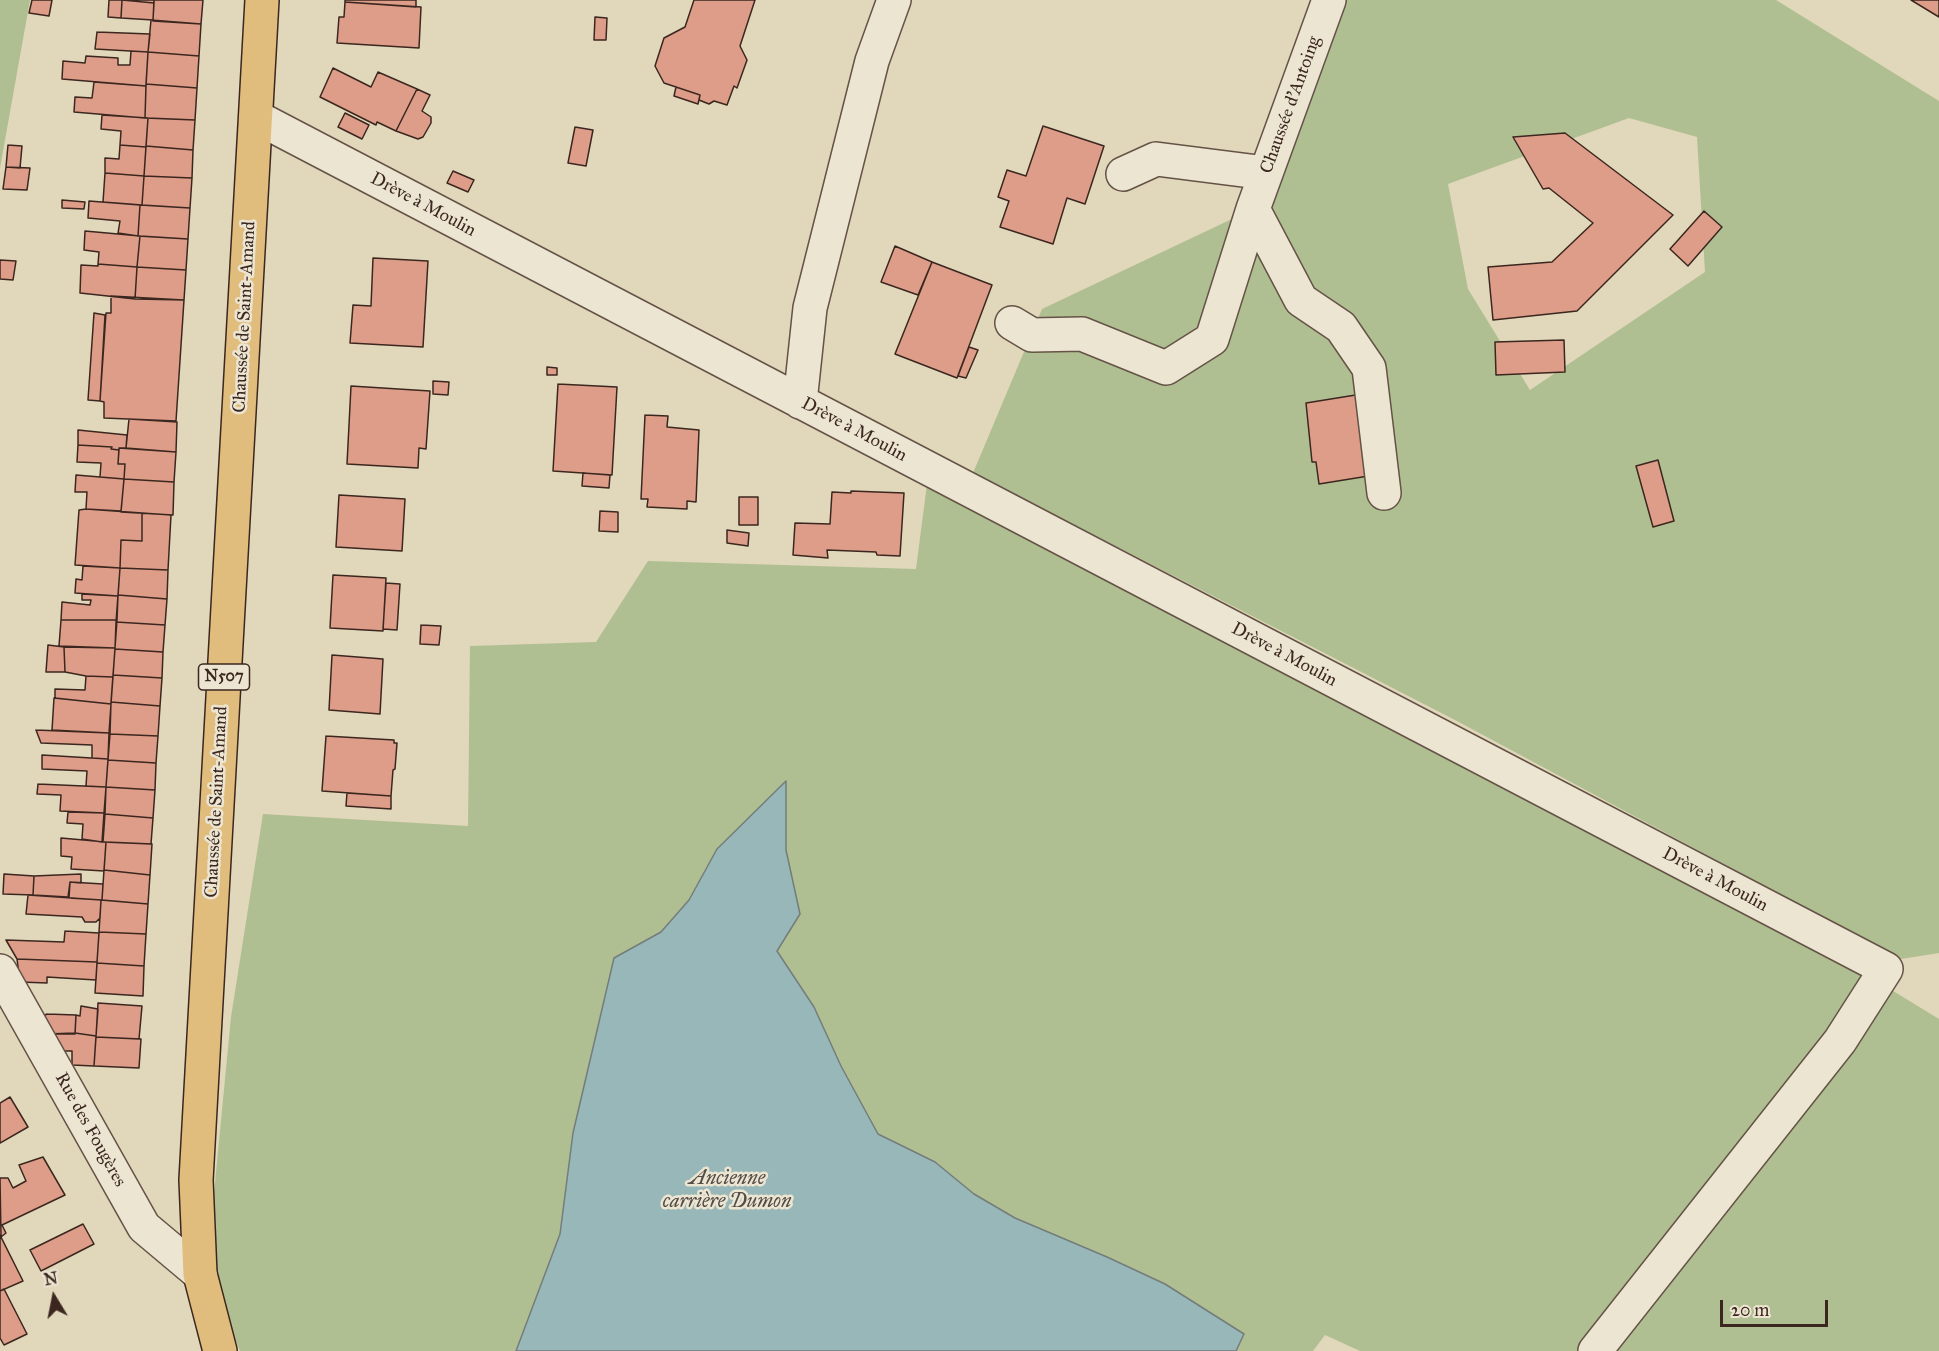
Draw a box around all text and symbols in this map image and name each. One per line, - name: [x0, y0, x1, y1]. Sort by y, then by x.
- street label: Chaussée d'Antoing: [1256, 33, 1326, 177]
- street label: Drève à Moulin: [367, 168, 479, 242]
- street label: Chaussée de Saint-Amand: [229, 221, 261, 413]
- street label: Drève à Moulin: [798, 393, 910, 467]
- street label: Drève à Moulin: [1228, 618, 1340, 692]
- road number: N507: [198, 664, 250, 690]
- street label: Chaussée de Saint-Amand: [201, 706, 233, 898]
- street label: Drève à Moulin: [1659, 843, 1771, 917]
- street label: Rue des Fougères: [50, 1069, 130, 1191]
- water label: Ancienne carrière Dumon: [663, 1167, 791, 1214]
- north arrow: [24, 1267, 84, 1327]
- text: N: [42, 1268, 59, 1289]
- scale bar: [1723, 1288, 1831, 1326]
- text: 20 m: [1731, 1299, 1769, 1321]

